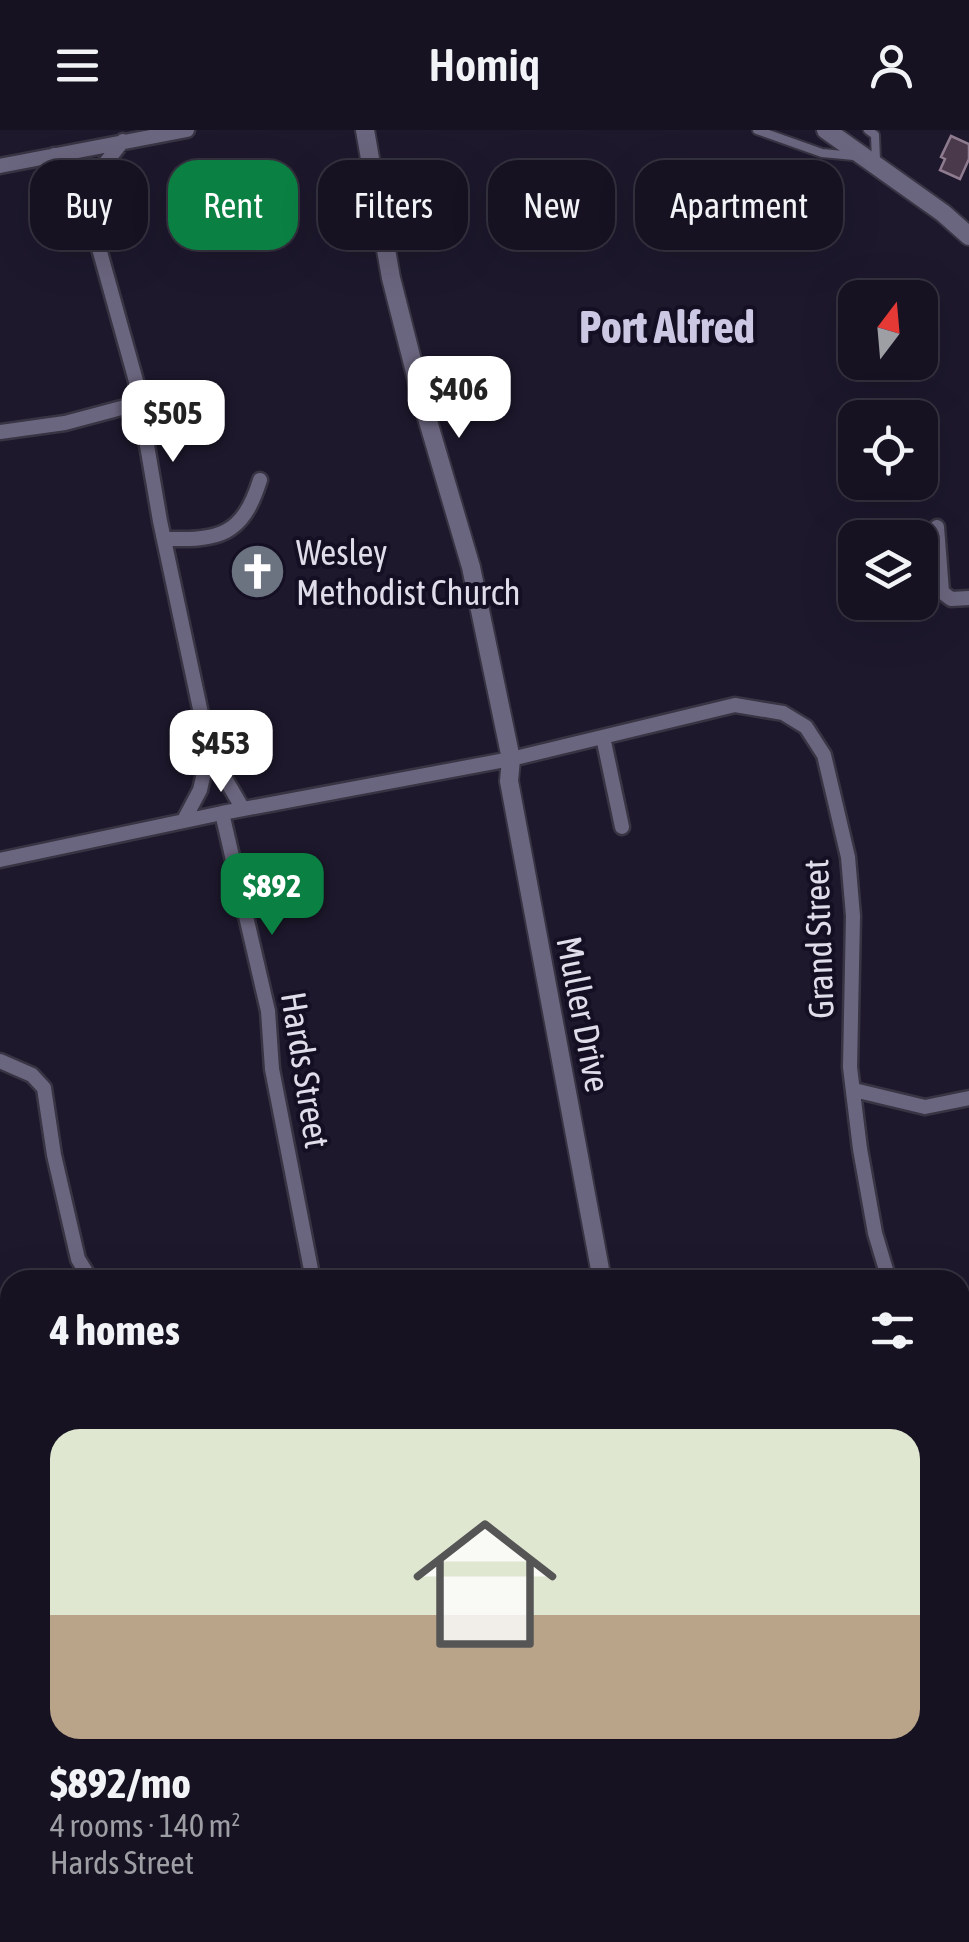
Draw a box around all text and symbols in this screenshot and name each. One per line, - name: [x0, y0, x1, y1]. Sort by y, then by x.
- icon: menu: [50, 38, 105, 93]
- icon: person: [864, 38, 919, 93]
- text: Homiq: [429, 39, 540, 91]
- chip: Buy: [30, 160, 148, 250]
- chip: Rent: [168, 160, 298, 250]
- chip: Filters: [318, 160, 468, 250]
- chip: New: [488, 160, 615, 250]
- chip: Apartment: [635, 160, 843, 250]
- north arrow: [838, 280, 938, 380]
- map controls: [838, 280, 938, 620]
- district label: Port Alfred: [579, 301, 755, 353]
- pin: $406: [400, 356, 518, 441]
- text: $406: [430, 370, 488, 407]
- pin: $505: [114, 380, 232, 465]
- text: $505: [144, 394, 202, 431]
- button: locate: [838, 400, 938, 500]
- button: layers: [838, 520, 938, 620]
- place label: Wesley Methodist Church: [296, 532, 521, 612]
- church icon: Wesley Methodist Church: [227, 542, 287, 602]
- pin: $453: [162, 710, 280, 795]
- text: $453: [192, 724, 250, 761]
- pin: $892: [213, 853, 331, 938]
- street label: Grand Street: [795, 859, 841, 1019]
- text: $892: [243, 867, 301, 904]
- street label: Muller Drive: [549, 933, 619, 1095]
- street label: Hards Street: [274, 989, 338, 1151]
- icon: filters: [865, 1303, 920, 1358]
- text: 4 homes: [50, 1306, 180, 1354]
- icon: home: [395, 1494, 575, 1674]
- text: $892/mo: [50, 1759, 191, 1807]
- text: 4 rooms · 140 m²: [50, 1807, 240, 1844]
- text: Hards Street: [50, 1844, 194, 1881]

